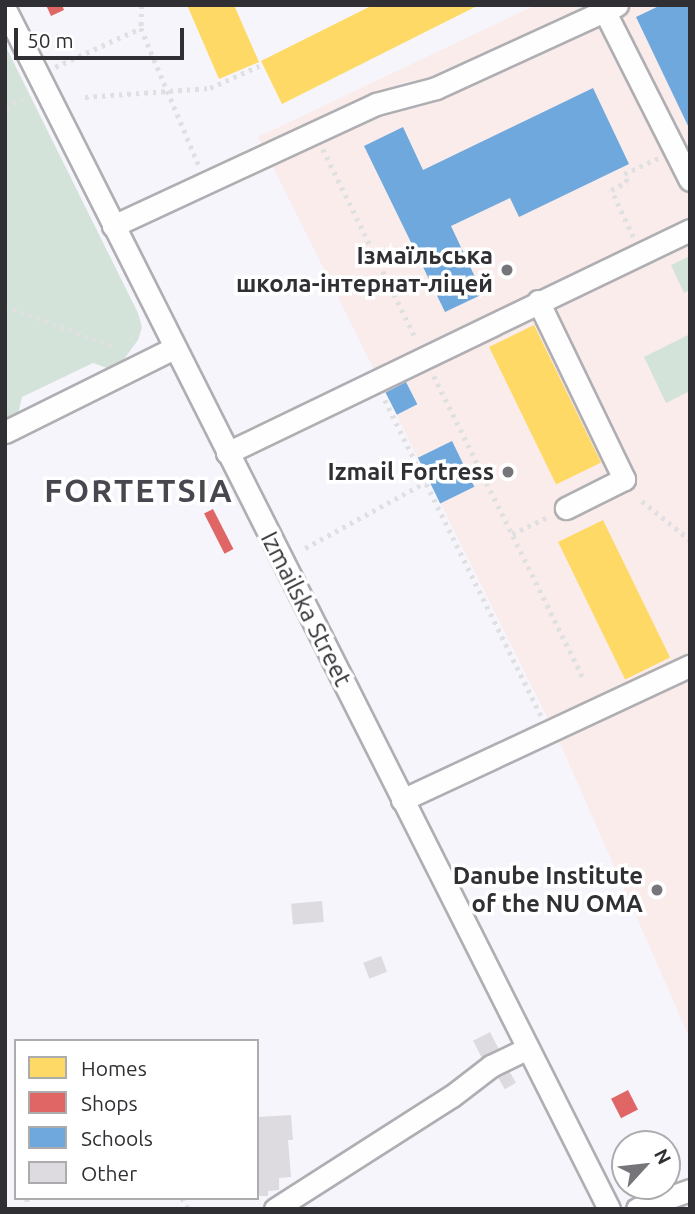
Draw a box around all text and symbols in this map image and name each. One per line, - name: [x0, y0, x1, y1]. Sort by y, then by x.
- scale bar: [18, 14, 187, 58]
- text: 50 m: [27, 28, 74, 52]
- place label: Ізмаїльська школа-інтернат-ліцей: [236, 242, 493, 298]
- marker: Ізмаїльська школа-інтернат-ліцей: [499, 262, 515, 278]
- place label: Izmail Fortress: [328, 458, 494, 486]
- marker: Izmail Fortress: [500, 464, 516, 480]
- district label: FORTETSIA: [45, 471, 233, 509]
- street label: Izmailska Street: [255, 527, 357, 691]
- place label: Danube Institute of the NU OMA: [453, 862, 643, 918]
- marker: Danube Institute of the NU OMA: [649, 882, 665, 898]
- legend: [14, 1039, 259, 1200]
- text: Homes: [81, 1056, 147, 1080]
- text: Shops: [81, 1091, 138, 1115]
- text: Schools: [81, 1126, 153, 1150]
- north arrow: [611, 1130, 681, 1200]
- text: N: [650, 1145, 676, 1168]
- text: Other: [81, 1161, 137, 1185]

